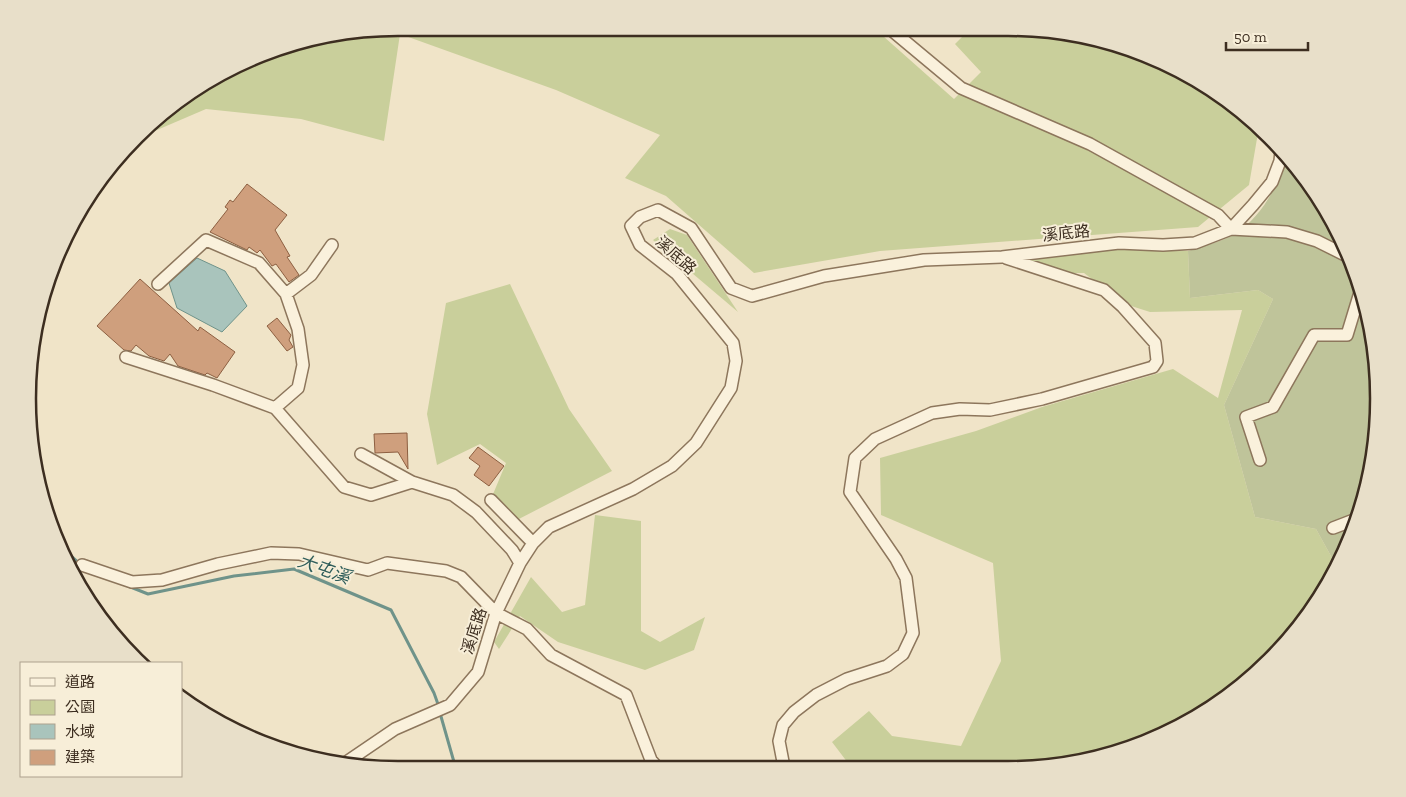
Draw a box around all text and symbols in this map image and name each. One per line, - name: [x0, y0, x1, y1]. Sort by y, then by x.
- scale bar: [1226, 20, 1308, 52]
- text: 50 m: [1234, 28, 1267, 46]
- street label: 溪底路: [1041, 221, 1091, 245]
- street label: 溪底路: [652, 232, 700, 278]
- water label: 大屯溪: [295, 549, 356, 590]
- street label: 溪底路: [458, 605, 490, 657]
- legend: [20, 662, 182, 777]
- text: 道路: [65, 673, 95, 691]
- text: 公園: [65, 698, 95, 716]
- text: 水域: [65, 723, 95, 741]
- text: 建築: [65, 748, 95, 766]

